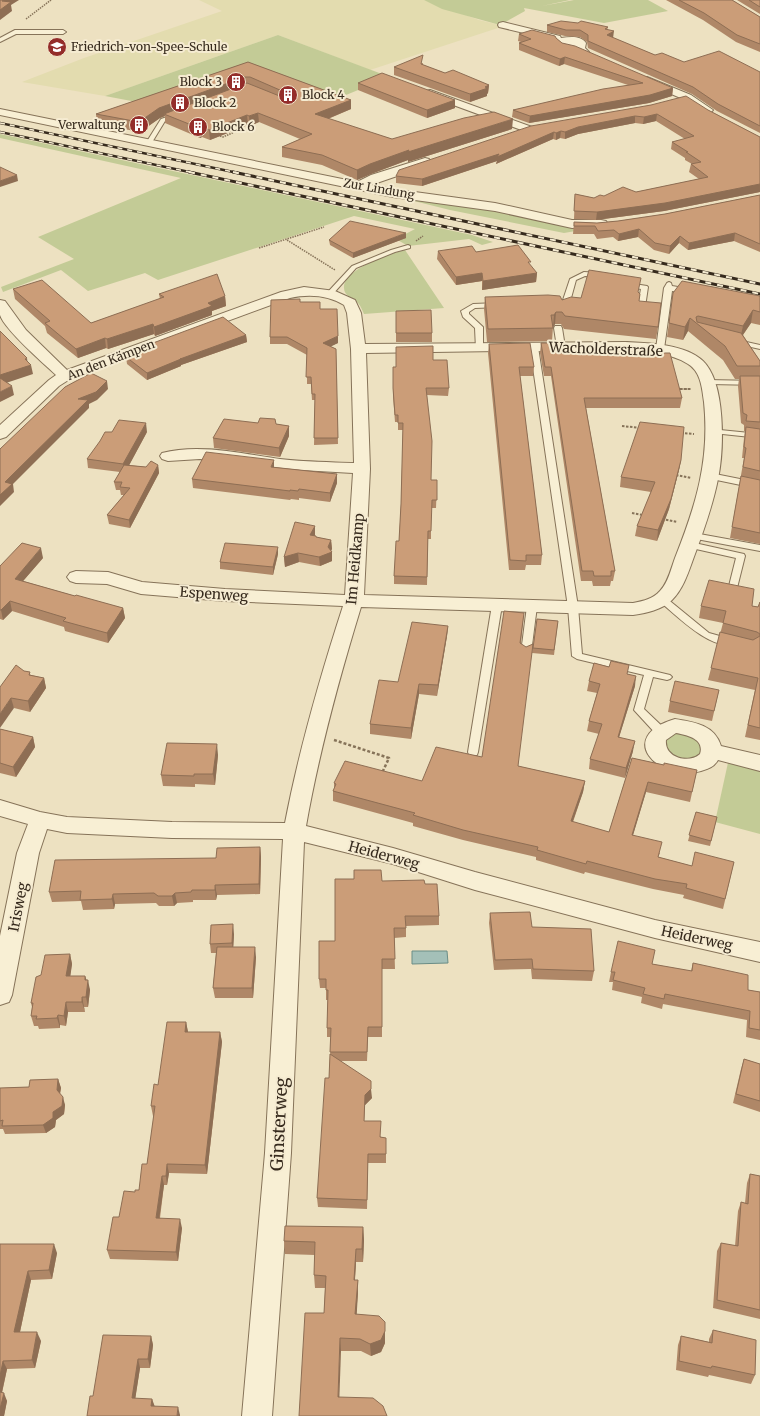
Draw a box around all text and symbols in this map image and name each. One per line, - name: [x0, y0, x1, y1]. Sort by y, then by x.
- school or university icon: Friedrich-von-Spee-Schule: [46, 36, 68, 58]
- place label: Friedrich-von-Spee-Schule: [71, 39, 227, 54]
- building icon: Block 3: [225, 71, 247, 93]
- place label: Block 3: [180, 74, 222, 89]
- building icon: Block 4: [277, 84, 299, 106]
- place label: Block 4: [302, 87, 345, 102]
- building icon: Block 2: [169, 92, 191, 114]
- place label: Block 2: [194, 95, 236, 110]
- building icon: Verwaltung: [128, 114, 150, 136]
- building icon: Block 6: [187, 116, 209, 138]
- place label: Verwaltung: [57, 117, 126, 132]
- place label: Block 6: [212, 119, 255, 134]
- street label: Zur Lindung: [342, 175, 417, 202]
- street label: An den Kämpen: [64, 336, 157, 383]
- street label: Wacholderstraße: [548, 338, 663, 360]
- street label: Im Heidkamp: [342, 512, 368, 606]
- street label: Espenweg: [179, 583, 249, 605]
- street label: Heiderweg: [346, 837, 422, 873]
- street label: Irisweg: [4, 880, 32, 933]
- street label: Heiderweg: [659, 922, 735, 954]
- street label: Ginsterweg: [266, 1076, 292, 1172]

